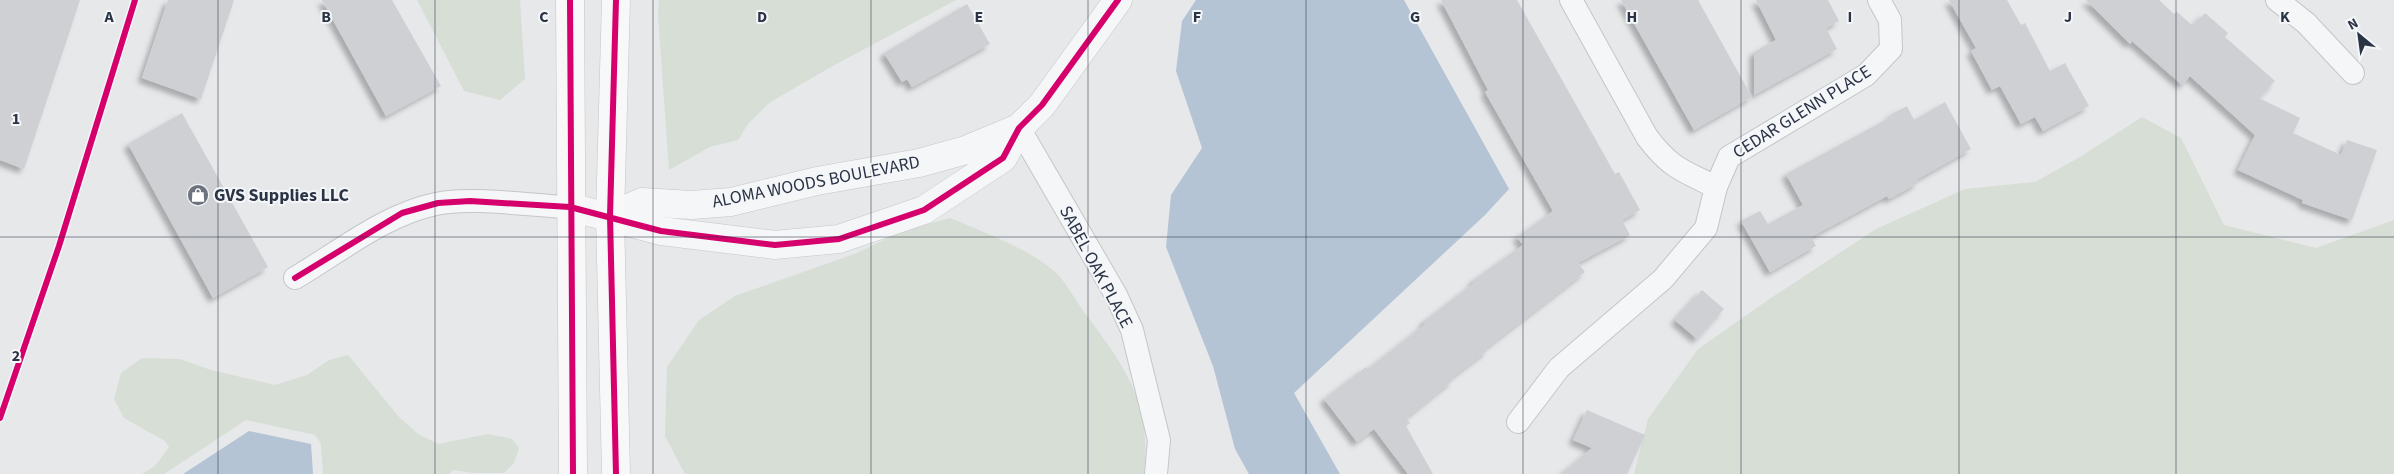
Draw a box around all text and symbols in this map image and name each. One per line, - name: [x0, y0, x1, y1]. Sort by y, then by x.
- text: A: [103, 6, 114, 28]
- text: B: [321, 6, 331, 28]
- text: C: [539, 6, 549, 28]
- text: D: [757, 6, 767, 28]
- text: E: [975, 6, 983, 28]
- text: F: [1193, 6, 1201, 28]
- text: G: [1410, 6, 1420, 28]
- text: H: [1627, 6, 1637, 28]
- text: I: [1848, 6, 1852, 28]
- text: J: [2064, 6, 2072, 28]
- text: K: [2280, 6, 2290, 28]
- north arrow: [2334, 10, 2384, 60]
- text: N: [2344, 14, 2362, 36]
- street label: CEDAR GLENN PLACE: [1728, 59, 1876, 165]
- text: 1: [12, 108, 20, 130]
- street label: ALOMA WOODS BOULEVARD: [710, 150, 922, 214]
- shop icon: GVS Supplies LLC: [186, 183, 210, 207]
- place label: GVS Supplies LLC: [214, 183, 349, 208]
- street label: SABEL OAK PLACE: [1053, 201, 1139, 333]
- text: 2: [12, 345, 20, 367]

